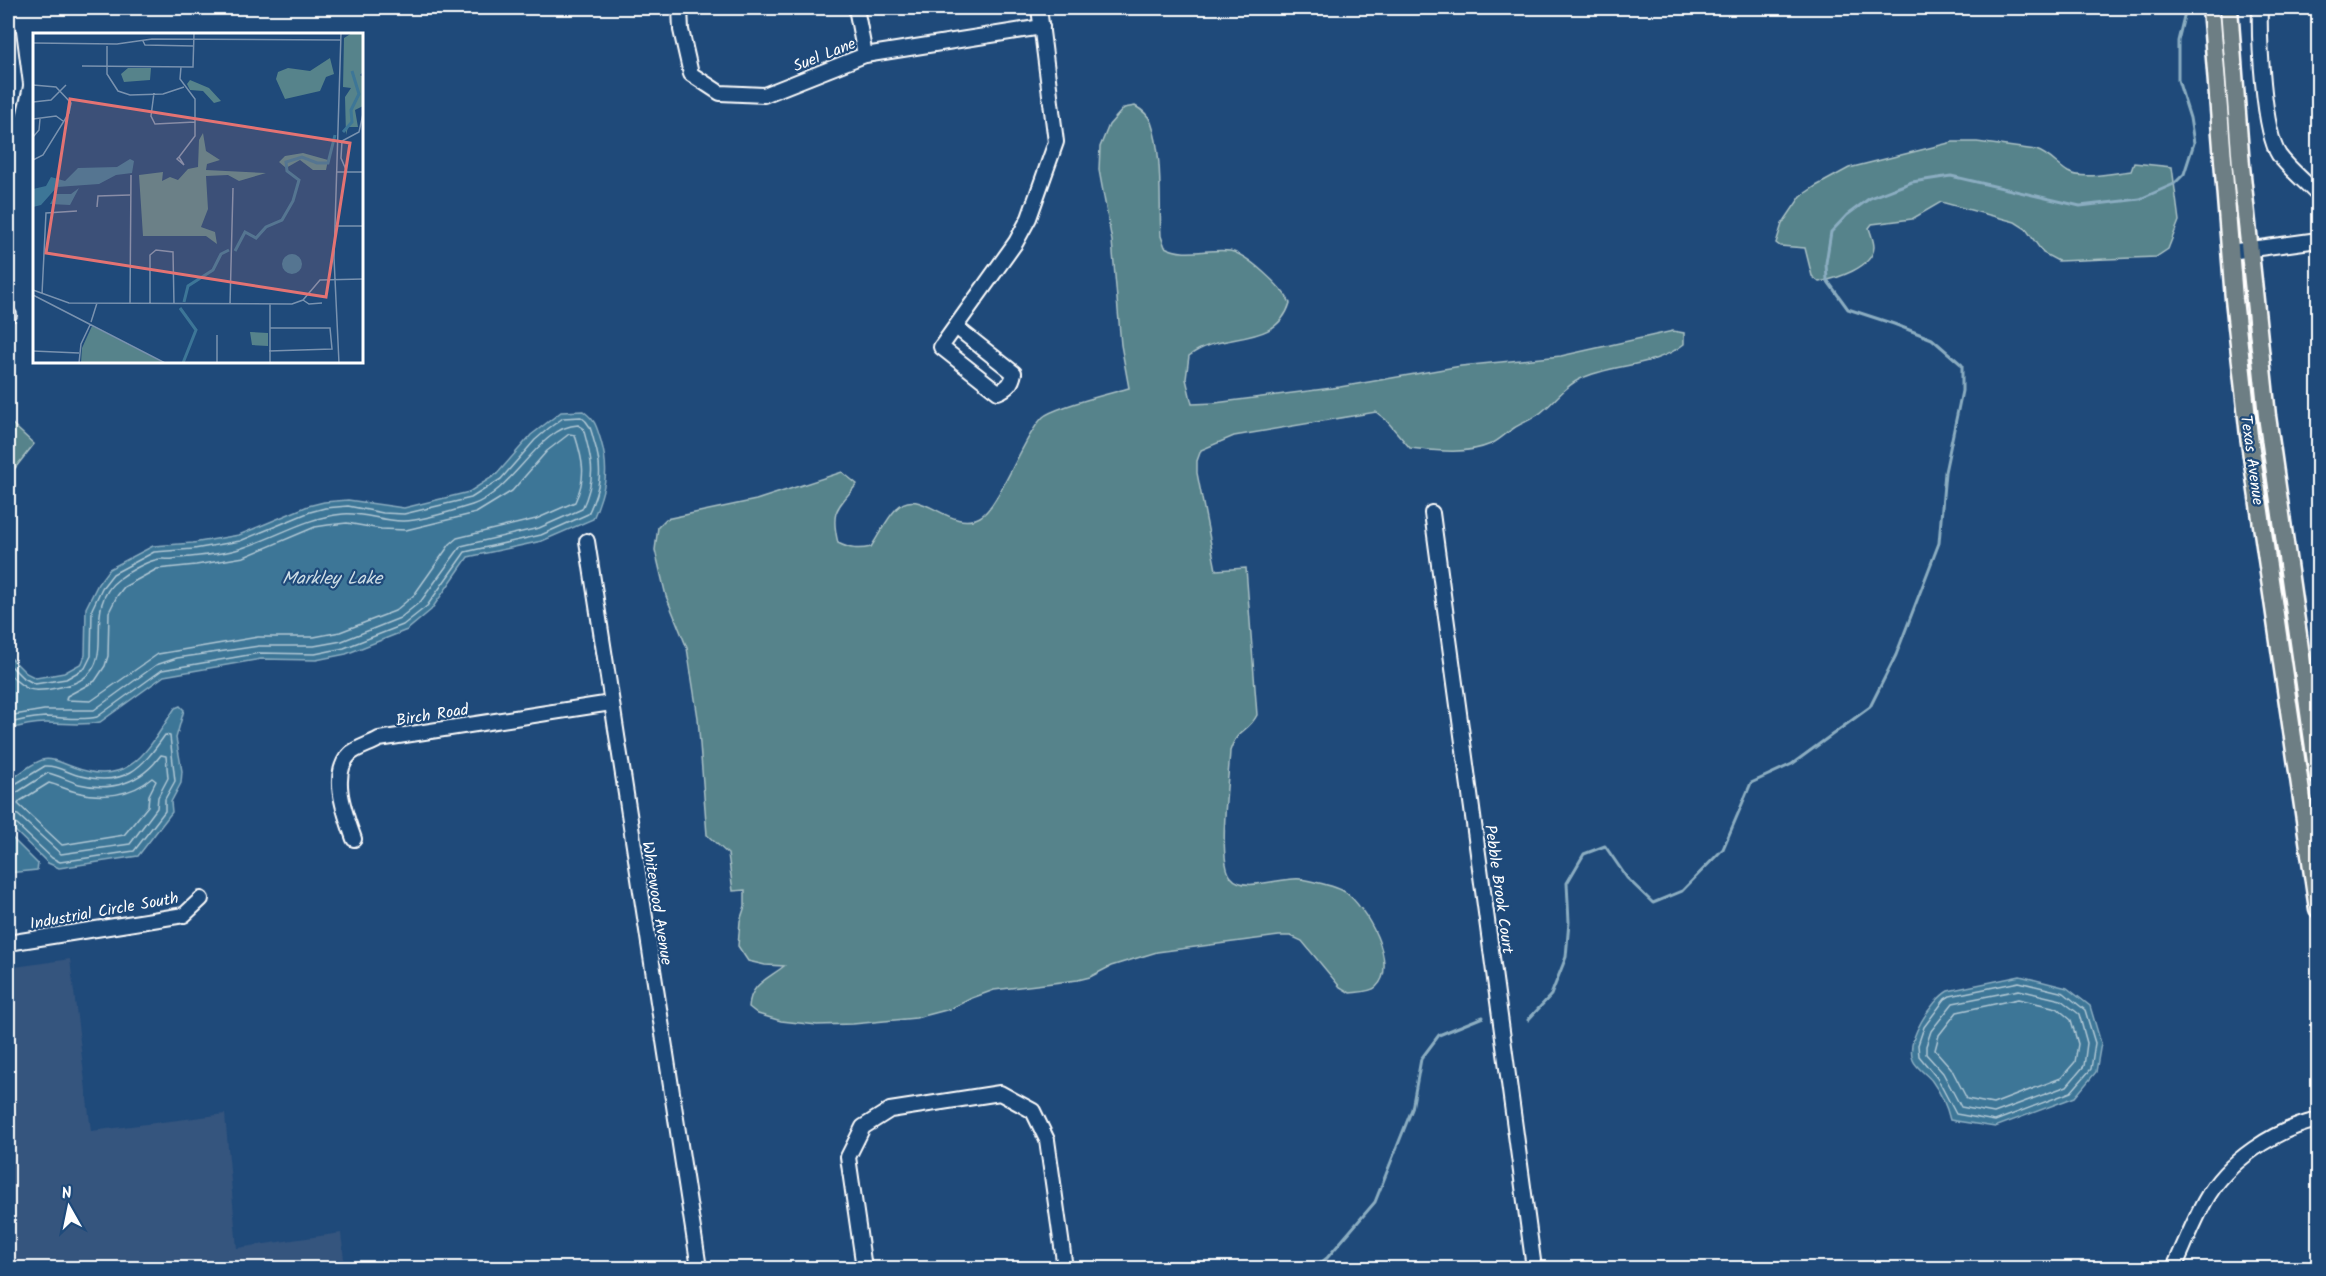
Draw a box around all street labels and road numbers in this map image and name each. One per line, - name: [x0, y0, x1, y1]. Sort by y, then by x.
- street label: Suel Lane: [789, 31, 860, 79]
- street label: Texas Avenue: [2233, 414, 2270, 507]
- street label: Birch Road: [394, 697, 471, 734]
- street label: Pebble Brook Court: [1477, 823, 1520, 956]
- street label: Whitewood Avenue: [634, 840, 679, 967]
- street label: Industrial Circle South: [28, 886, 181, 937]

